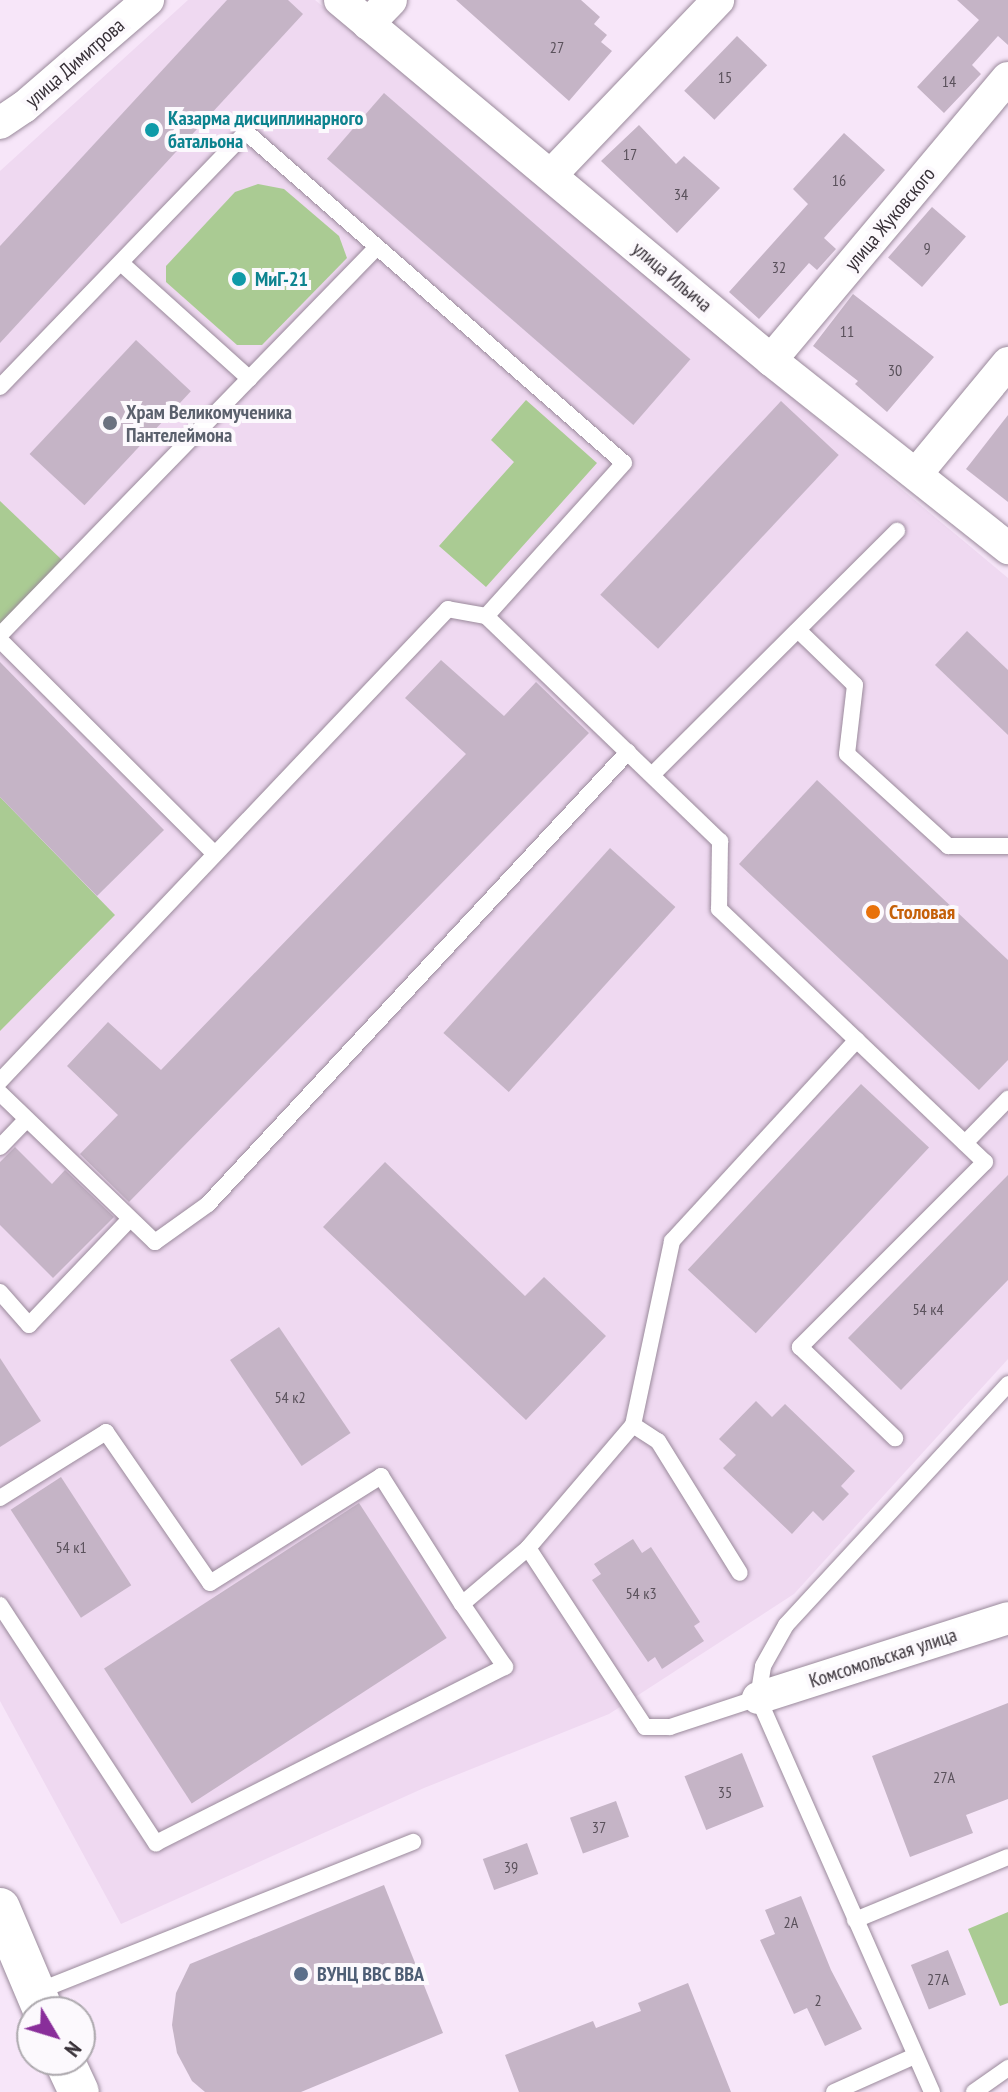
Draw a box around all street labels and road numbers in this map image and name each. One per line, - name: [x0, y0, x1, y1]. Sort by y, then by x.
- street label: улица Димитрова: [20, 13, 130, 113]
- street label: улица Жуковского: [840, 162, 940, 276]
- street label: улица Ильича: [627, 237, 717, 317]
- street label: Комсомольская улица: [806, 1623, 960, 1693]

